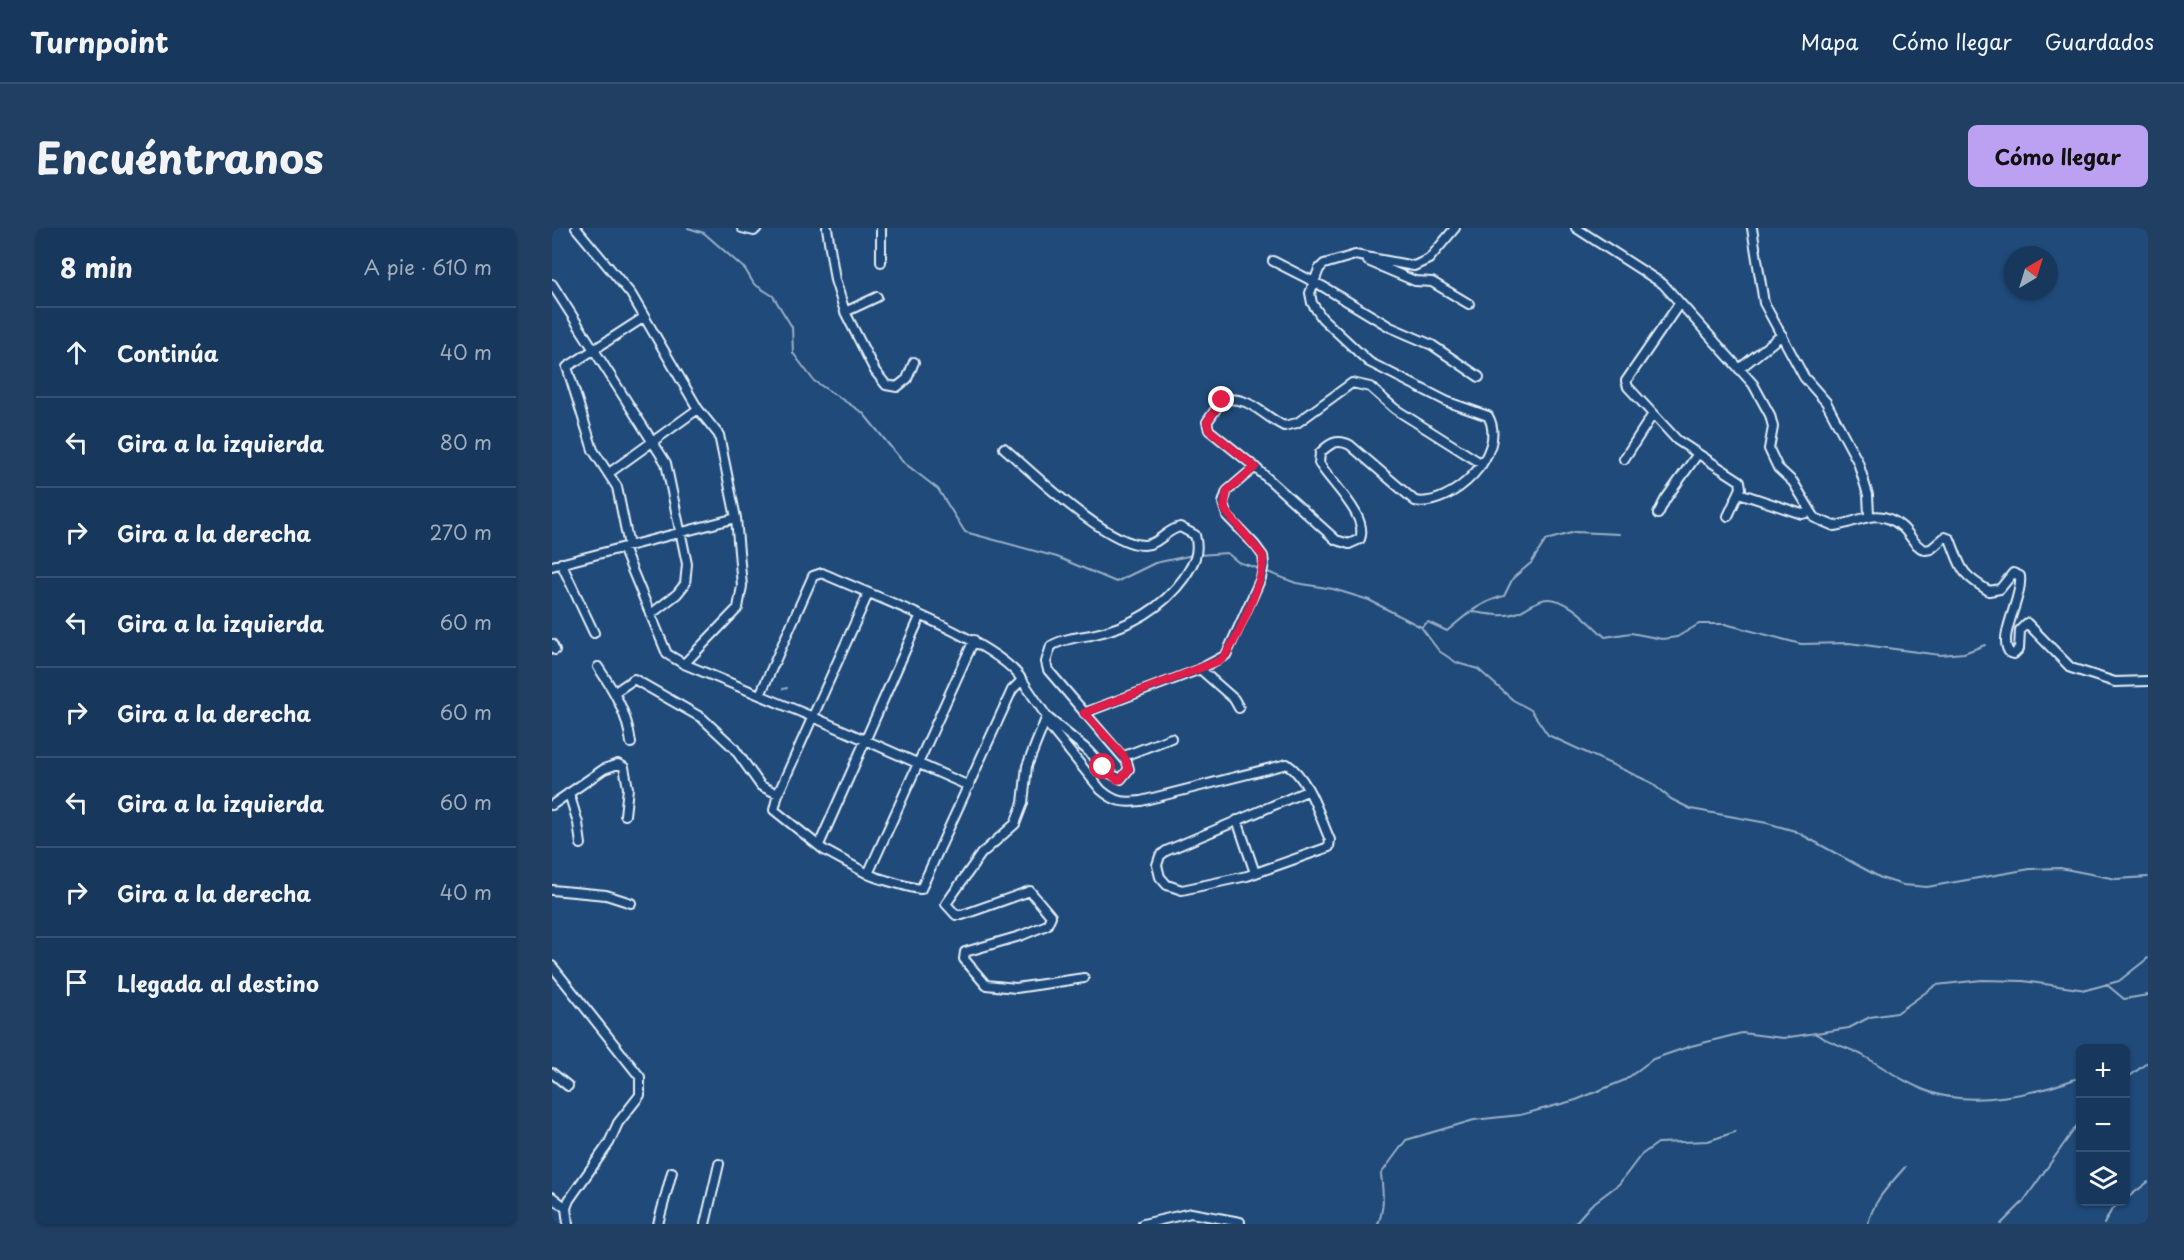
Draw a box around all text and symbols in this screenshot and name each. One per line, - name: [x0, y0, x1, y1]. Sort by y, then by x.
- text: Turnpoint: [30, 20, 169, 63]
- text: Mapa: [1801, 25, 1859, 57]
- text: Cómo llegar: [1892, 25, 2012, 57]
- text: Guardados: [2045, 25, 2154, 57]
- text: Encuéntranos: [36, 125, 324, 188]
- button: Cómo llegar: [1968, 125, 2148, 187]
- north arrow: [2004, 246, 2058, 300]
- text: 8 min: [60, 248, 133, 287]
- text: A pie · 610 m: [364, 252, 492, 282]
- icon: ahead: [60, 336, 93, 369]
- text: Continúa: [117, 336, 219, 369]
- text: 40 m: [440, 337, 492, 367]
- route end: [1208, 386, 1234, 412]
- icon: left: [60, 426, 93, 459]
- text: Gira a la izquierda: [117, 426, 324, 459]
- text: 80 m: [440, 427, 492, 457]
- icon: right: [60, 516, 93, 549]
- text: Gira a la derecha: [117, 516, 311, 549]
- text: 270 m: [429, 517, 492, 547]
- icon: left: [60, 606, 93, 639]
- text: Gira a la izquierda: [117, 606, 324, 639]
- text: 60 m: [440, 607, 492, 637]
- icon: right: [60, 696, 93, 729]
- text: Gira a la derecha: [117, 696, 311, 729]
- text: 60 m: [440, 697, 492, 727]
- route start: [1089, 753, 1115, 779]
- icon: left: [60, 786, 93, 819]
- text: Gira a la izquierda: [117, 786, 324, 819]
- text: 60 m: [440, 787, 492, 817]
- icon: right: [60, 876, 93, 909]
- text: Gira a la derecha: [117, 876, 311, 909]
- text: 40 m: [440, 877, 492, 907]
- icon: arrive: [60, 966, 93, 999]
- text: Llegada al destino: [117, 966, 319, 999]
- map controls: [2076, 1044, 2130, 1206]
- button: +: [2076, 1044, 2130, 1098]
- button: −: [2076, 1098, 2130, 1152]
- button: layers: [2076, 1152, 2130, 1206]

